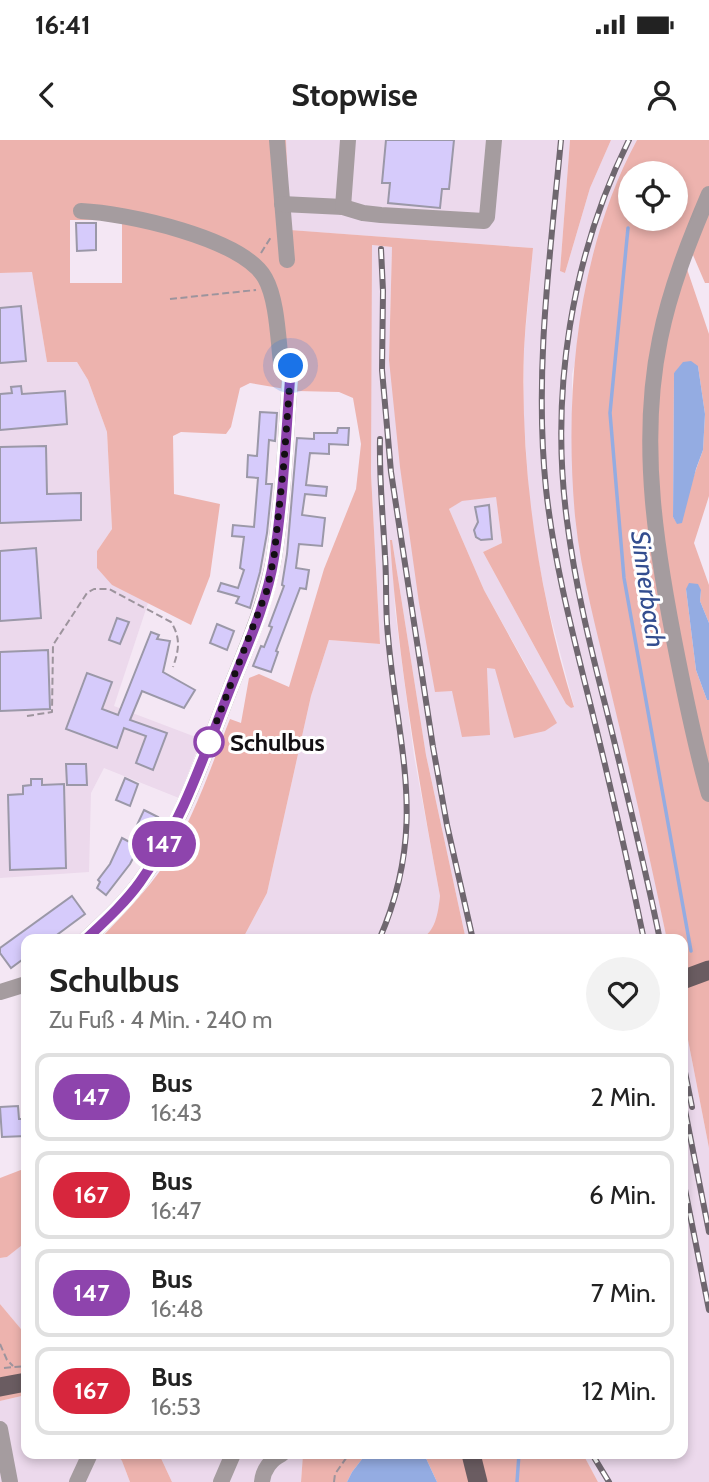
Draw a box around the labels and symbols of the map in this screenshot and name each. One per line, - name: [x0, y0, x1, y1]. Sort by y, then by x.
- your location: [273, 348, 308, 383]
- water label: Sinnerbach: [624, 529, 672, 649]
- marker: Schulbus: [194, 727, 224, 757]
- place label: Schulbus: [230, 728, 325, 757]
- line badge: 147: [124, 821, 204, 867]

